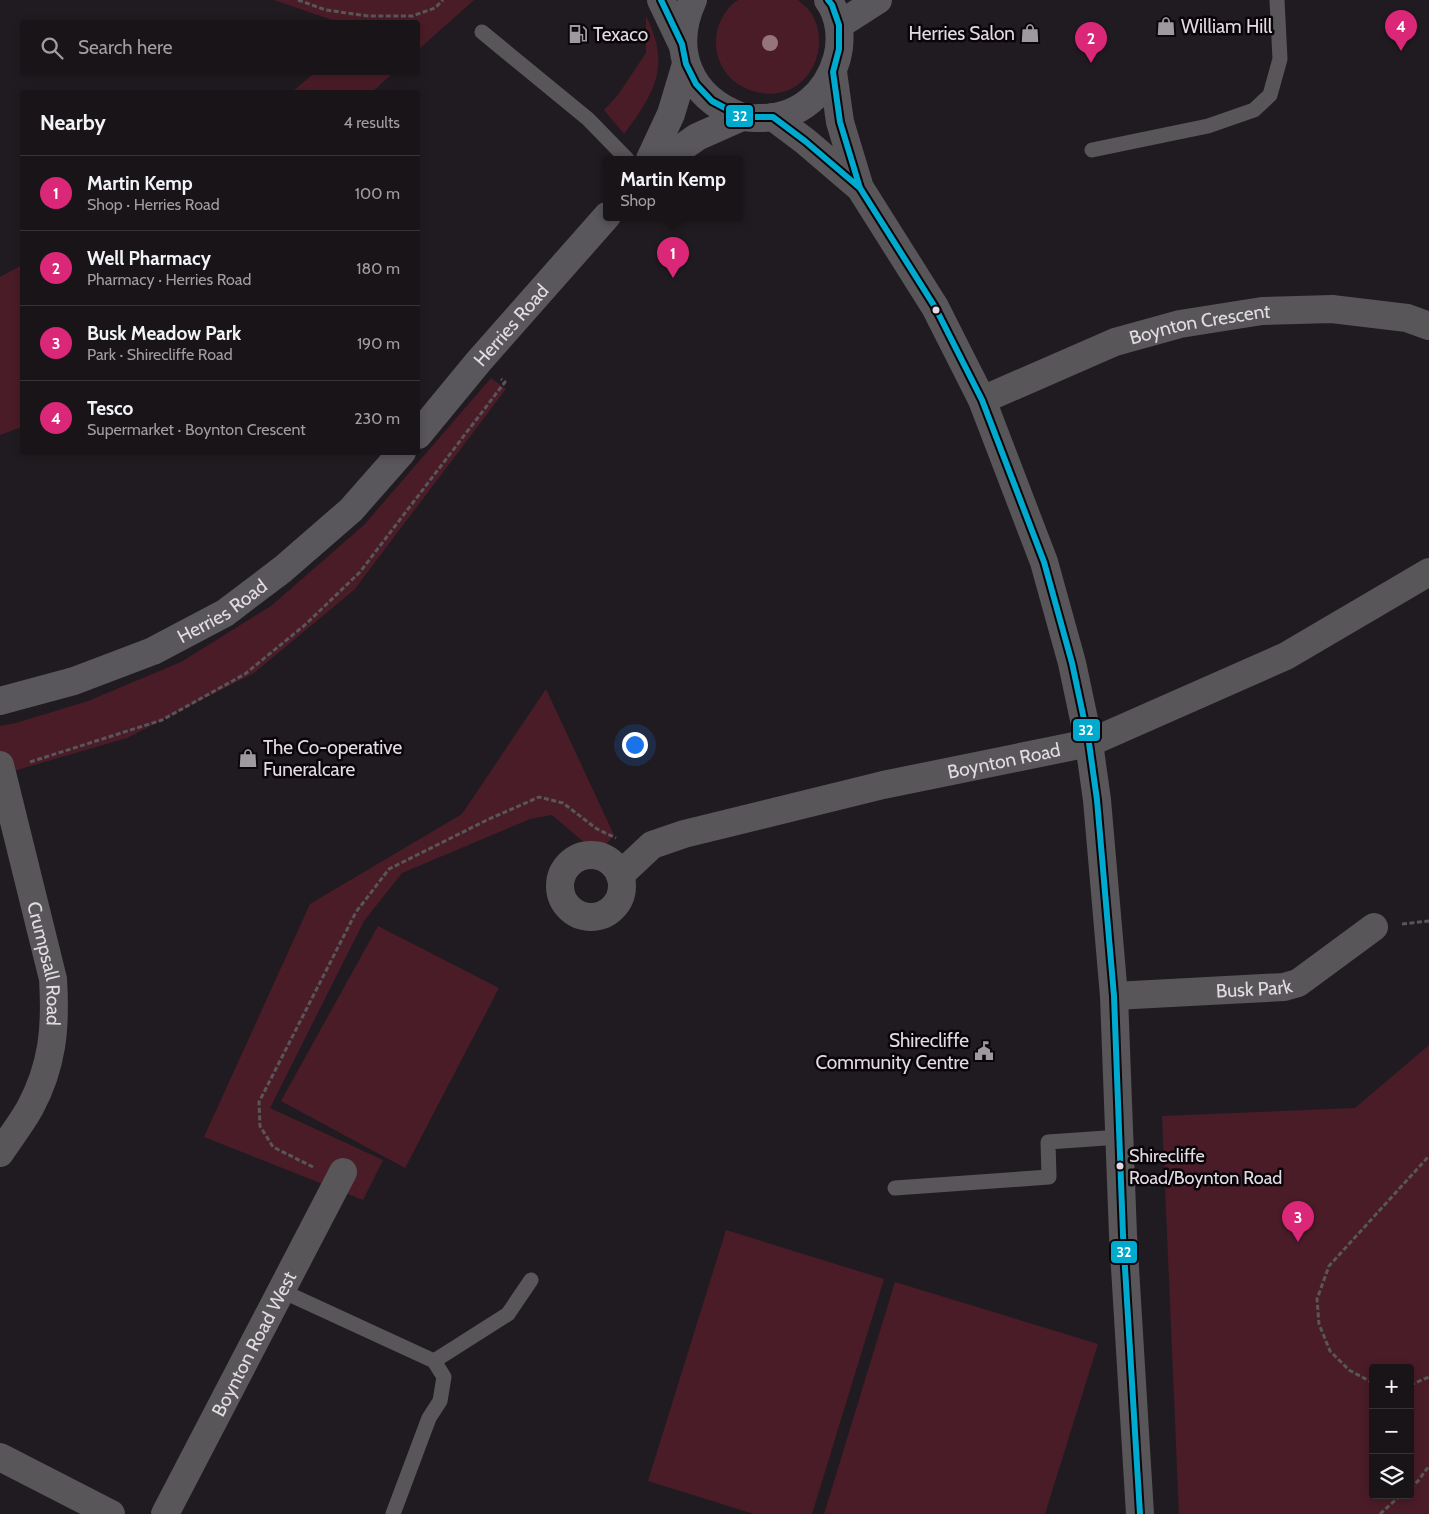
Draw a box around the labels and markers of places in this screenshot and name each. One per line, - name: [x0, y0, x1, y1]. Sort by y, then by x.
- pin: 4: [1385, 10, 1417, 51]
- shop icon: William Hill: [1155, 15, 1177, 37]
- place label: William Hill: [1181, 15, 1273, 38]
- place label: Herries Salon: [909, 22, 1015, 45]
- shop icon: Herries Salon: [1019, 22, 1041, 44]
- pin: 2: [1075, 22, 1107, 63]
- fuel station icon: Texaco: [567, 23, 589, 45]
- place label: Texaco: [593, 23, 648, 46]
- pin: 1: [657, 237, 689, 278]
- unlabelled marker: [931, 305, 941, 315]
- place label: The Co-operative Funeralcare: [263, 736, 402, 781]
- shop icon: The Co-operative Funeralcare: [237, 747, 259, 769]
- place label: Shirecliffe Community Centre: [815, 1029, 969, 1074]
- public building icon: Shirecliffe Community Centre: [973, 1040, 995, 1062]
- place label: Shirecliffe Road/Boynton Road: [1129, 1145, 1282, 1189]
- marker: Shirecliffe Road/Boynton Road: [1115, 1161, 1125, 1171]
- pin: 3: [1282, 1201, 1314, 1242]

